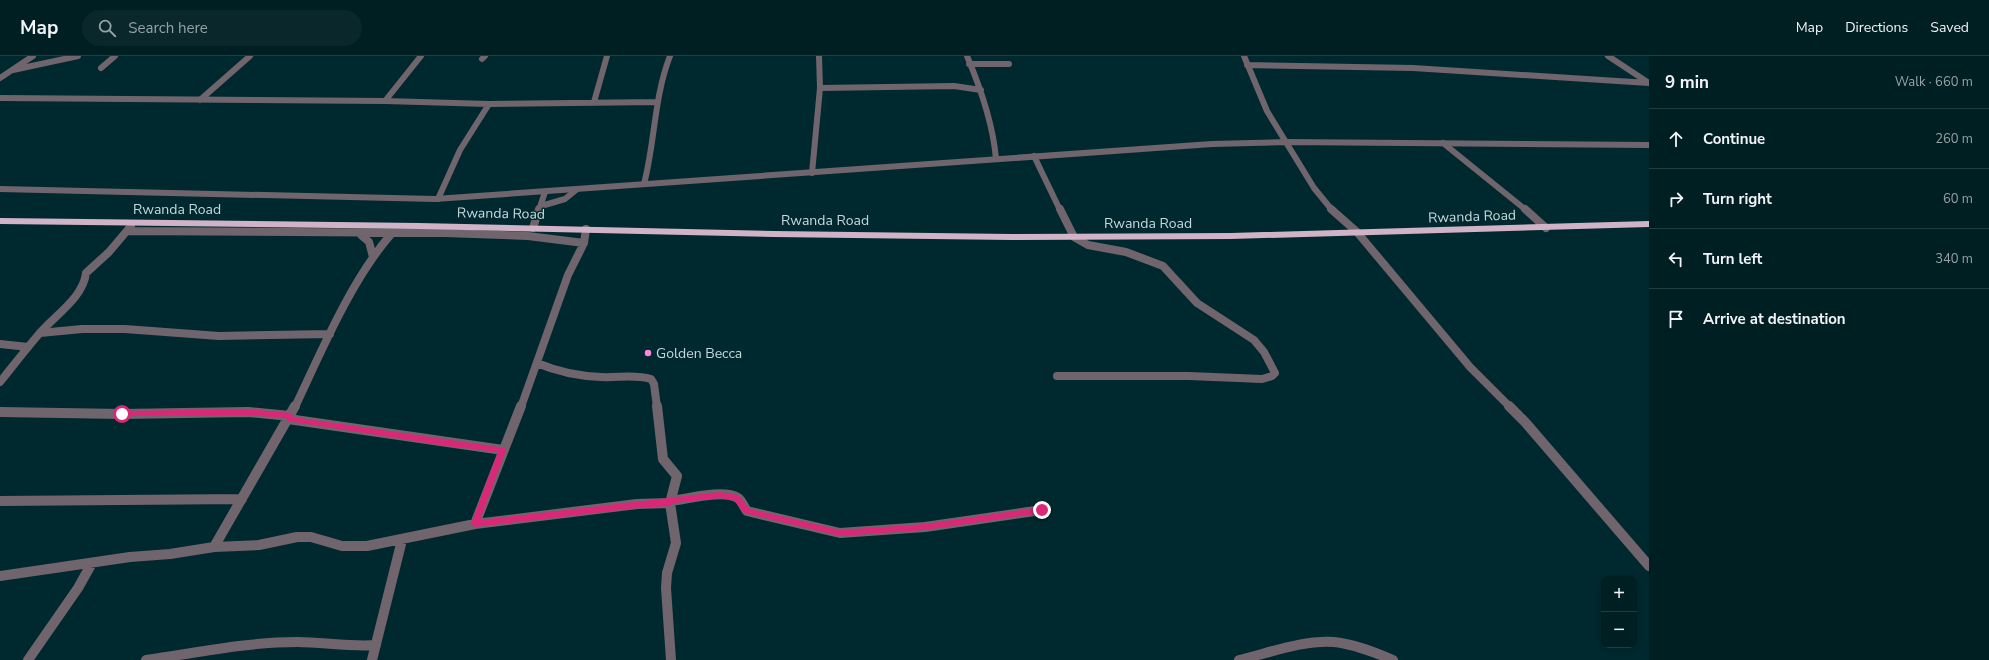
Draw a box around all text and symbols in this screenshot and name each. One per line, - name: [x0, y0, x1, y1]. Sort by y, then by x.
- search box: [82, 10, 362, 46]
- text: Map: [20, 15, 58, 41]
- icon: search: [96, 17, 118, 39]
- text: Search here: [128, 18, 208, 38]
- text: Map: [1796, 18, 1823, 37]
- text: Directions: [1845, 18, 1908, 37]
- text: Saved: [1930, 18, 1969, 37]
- text: 9 min: [1665, 71, 1709, 94]
- text: Walk · 660 m: [1895, 73, 1973, 91]
- icon: ahead: [1665, 128, 1687, 150]
- text: Continue: [1703, 129, 1765, 149]
- text: 260 m: [1935, 130, 1973, 148]
- icon: right: [1665, 188, 1687, 210]
- text: Turn right: [1703, 189, 1772, 209]
- text: 60 m: [1943, 190, 1973, 208]
- street label: Rwanda Road: [133, 200, 221, 219]
- street label: Rwanda Road: [457, 203, 545, 224]
- street label: Rwanda Road: [1428, 205, 1516, 228]
- street label: Rwanda Road: [781, 211, 869, 230]
- street label: Rwanda Road: [1104, 214, 1192, 233]
- icon: left: [1665, 248, 1687, 270]
- text: Turn left: [1703, 249, 1762, 269]
- text: 340 m: [1935, 250, 1973, 268]
- icon: arrive: [1665, 308, 1687, 330]
- text: Arrive at destination: [1703, 309, 1846, 329]
- place label: Golden Becca: [656, 344, 742, 363]
- marker: Golden Becca: [643, 348, 653, 358]
- route start: [113, 405, 131, 423]
- route end: [1033, 501, 1051, 519]
- map controls: [1601, 576, 1637, 648]
- button: +: [1601, 576, 1637, 612]
- button: −: [1601, 612, 1637, 648]

